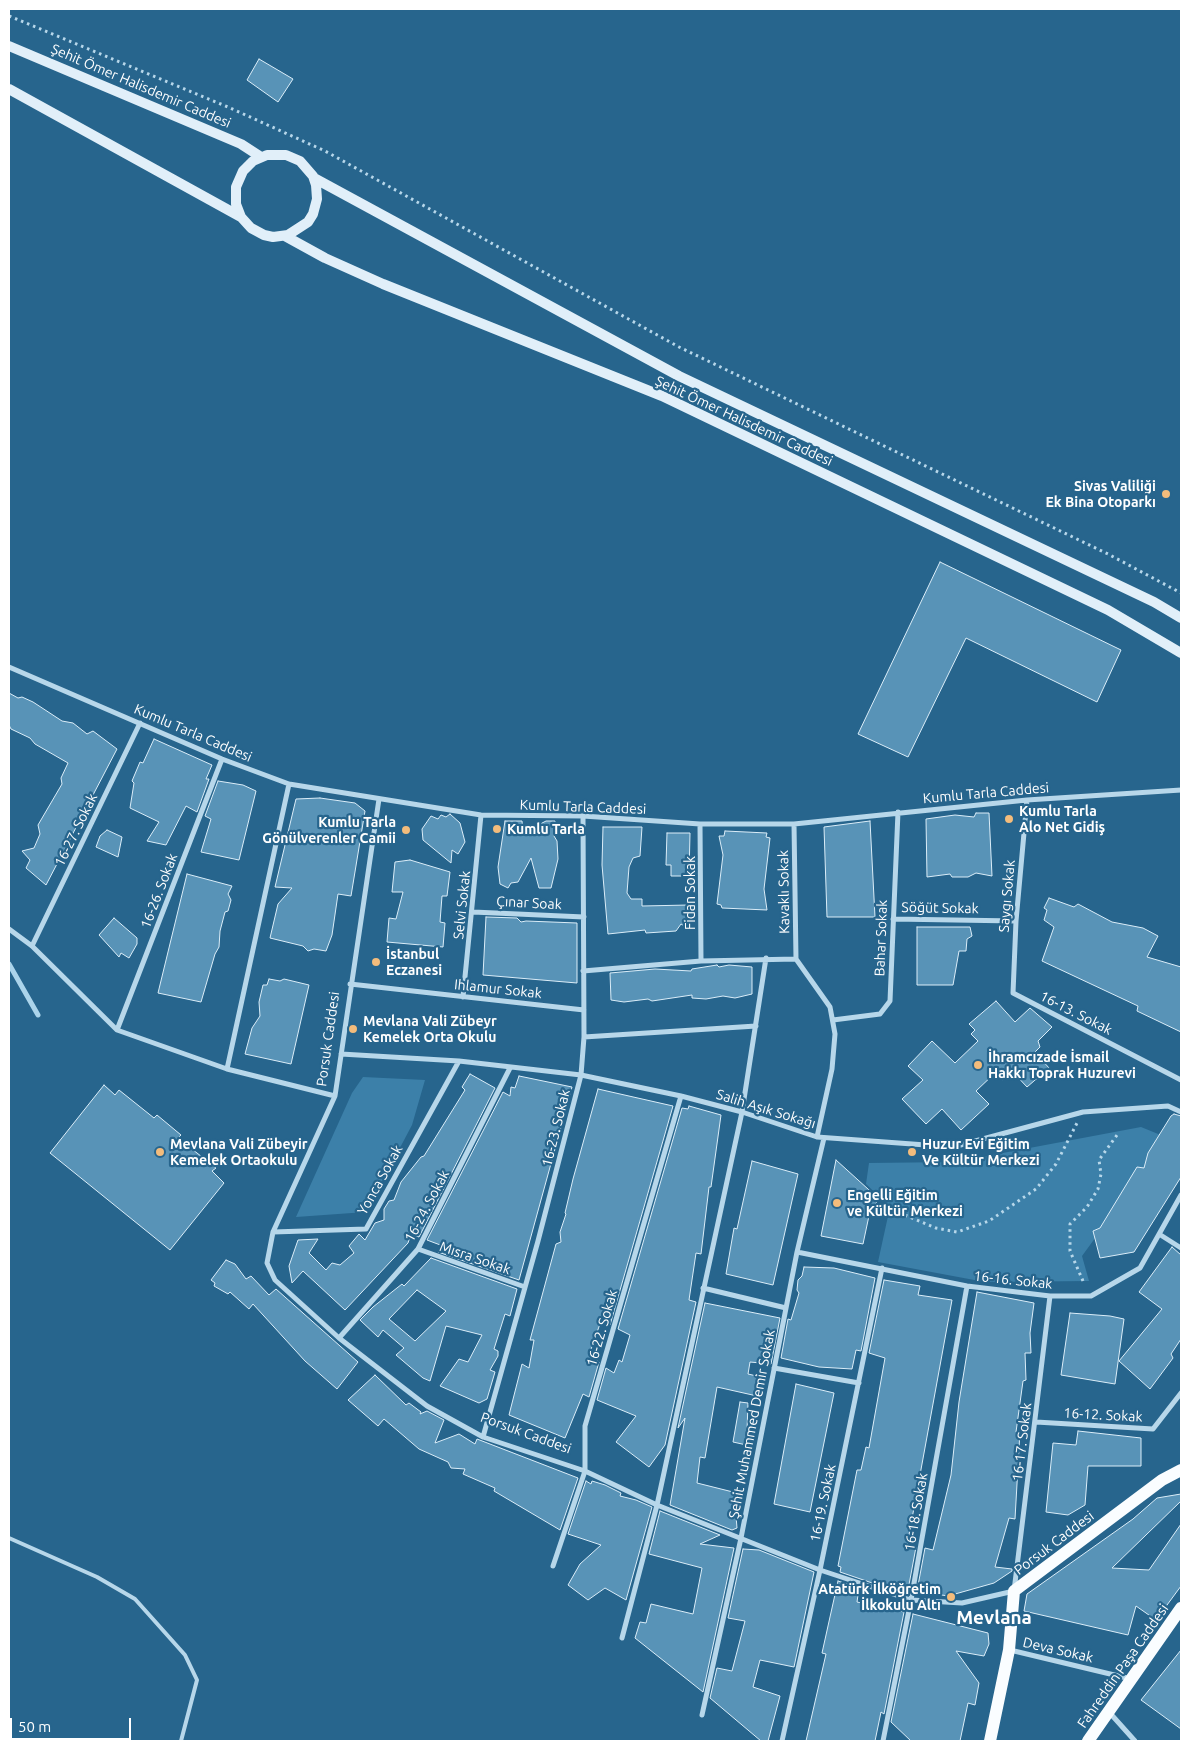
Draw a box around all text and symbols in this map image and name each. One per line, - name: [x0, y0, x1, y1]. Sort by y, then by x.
- street label: Şehit Ömer Halisdemir Caddesi: [49, 40, 233, 132]
- street label: Şehit Ömer Halisdemir Caddesi: [653, 372, 835, 470]
- place label: Sivas Valiliği Ek Bina Otoparkı: [1045, 478, 1156, 511]
- marker: Sivas Valiliği Ek Bina Otoparkı: [1160, 488, 1172, 500]
- street label: Kumlu Tarla Caddesi: [131, 701, 255, 765]
- street label: Kumlu Tarla Caddesi: [922, 779, 1050, 807]
- street label: 16-27. Sokak: [51, 791, 101, 869]
- street label: Kumlu Tarla Caddesi: [519, 796, 647, 818]
- place label: Kumlu Tarla Alo Net Gidiş: [1019, 803, 1105, 836]
- marker: Kumlu Tarla Alo Net Gidiş: [1003, 813, 1015, 825]
- place label: Kumlu Tarla Gönülverenler Camii: [262, 814, 396, 846]
- place label: Kumlu Tarla: [507, 821, 585, 837]
- marker: Kumlu Tarla: [491, 823, 503, 835]
- marker: Kumlu Tarla Gönülverenler Camii: [400, 824, 412, 836]
- street label: Kavaklı Sokak: [775, 850, 793, 934]
- street label: 16-26. Sokak: [137, 851, 181, 931]
- street label: Fidan Sokak: [682, 856, 698, 930]
- street label: Saygı Sokak: [995, 859, 1019, 933]
- street label: Selvi Sokak: [450, 870, 474, 940]
- street label: Çınar Soak: [496, 893, 562, 913]
- street label: Bahar Sokak: [871, 899, 891, 977]
- street label: Söğüt Sokak: [901, 899, 979, 917]
- place label: İstanbul Eczanesi: [386, 946, 442, 979]
- marker: İstanbul Eczanesi: [370, 956, 382, 968]
- street label: Ihlamur Sokak: [453, 976, 543, 1002]
- street label: 16-13. Sokak: [1037, 988, 1115, 1038]
- street label: Porsuk Caddesi: [313, 991, 343, 1087]
- place label: Mevlana Vali Zübeyr Kemelek Orta Okulu: [363, 1013, 497, 1046]
- marker: Mevlana Vali Zübeyr Kemelek Orta Okulu: [347, 1023, 359, 1035]
- place label: İhramcızade İsmail Hakkı Toprak Huzurevi: [988, 1049, 1136, 1082]
- marker: İhramcızade İsmail Hakkı Toprak Huzurevi: [972, 1059, 984, 1071]
- street label: Salih Aşık Sokağı: [714, 1086, 818, 1132]
- street label: 16-23. Sokak: [538, 1088, 574, 1168]
- place label: Mevlana Vali Zübeyir Kemelek Ortaokulu: [170, 1136, 308, 1168]
- place label: Huzur Evi Eğitim Ve Kültür Merkezi: [922, 1136, 1040, 1168]
- street label: Yonca Sokak: [354, 1142, 406, 1218]
- marker: Mevlana Vali Zübeyir Kemelek Ortaokulu: [154, 1146, 166, 1158]
- marker: Huzur Evi Eğitim Ve Kültür Merkezi: [906, 1146, 918, 1158]
- street label: 16-24. Sokak: [401, 1167, 453, 1245]
- place label: Engelli Eğitim ve Kültür Merkezi: [847, 1187, 963, 1220]
- marker: Engelli Eğitim ve Kültür Merkezi: [831, 1197, 843, 1209]
- street label: Mısra Sokak: [437, 1238, 513, 1278]
- street label: 16-16. Sokak: [973, 1268, 1053, 1292]
- street label: 16-22. Sokak: [583, 1288, 621, 1368]
- street label: Şehit Muhammed Demir Sokak: [725, 1328, 779, 1520]
- street label: 16-17. Sokak: [1009, 1402, 1035, 1482]
- street label: 16-12. Sokak: [1063, 1405, 1143, 1425]
- street label: Porsuk Caddesi: [478, 1409, 574, 1457]
- street label: 16-19. Sokak: [807, 1463, 839, 1543]
- street label: 16-18. Sokak: [901, 1472, 931, 1552]
- street label: Porsuk Caddesi: [1011, 1508, 1097, 1578]
- place label: Atatürk İlköğretim İlkokulu Altı: [818, 1581, 941, 1614]
- marker: Atatürk İlköğretim İlkokulu Altı: [945, 1591, 957, 1603]
- street label: Fahreddin Paşa Caddesi: [1074, 1601, 1172, 1731]
- district label: Mevlana: [956, 1607, 1032, 1629]
- street label: Deva Sokak: [1021, 1634, 1095, 1666]
- scale bar: [12, 1708, 134, 1740]
- text: 50 m: [18, 1718, 51, 1735]

